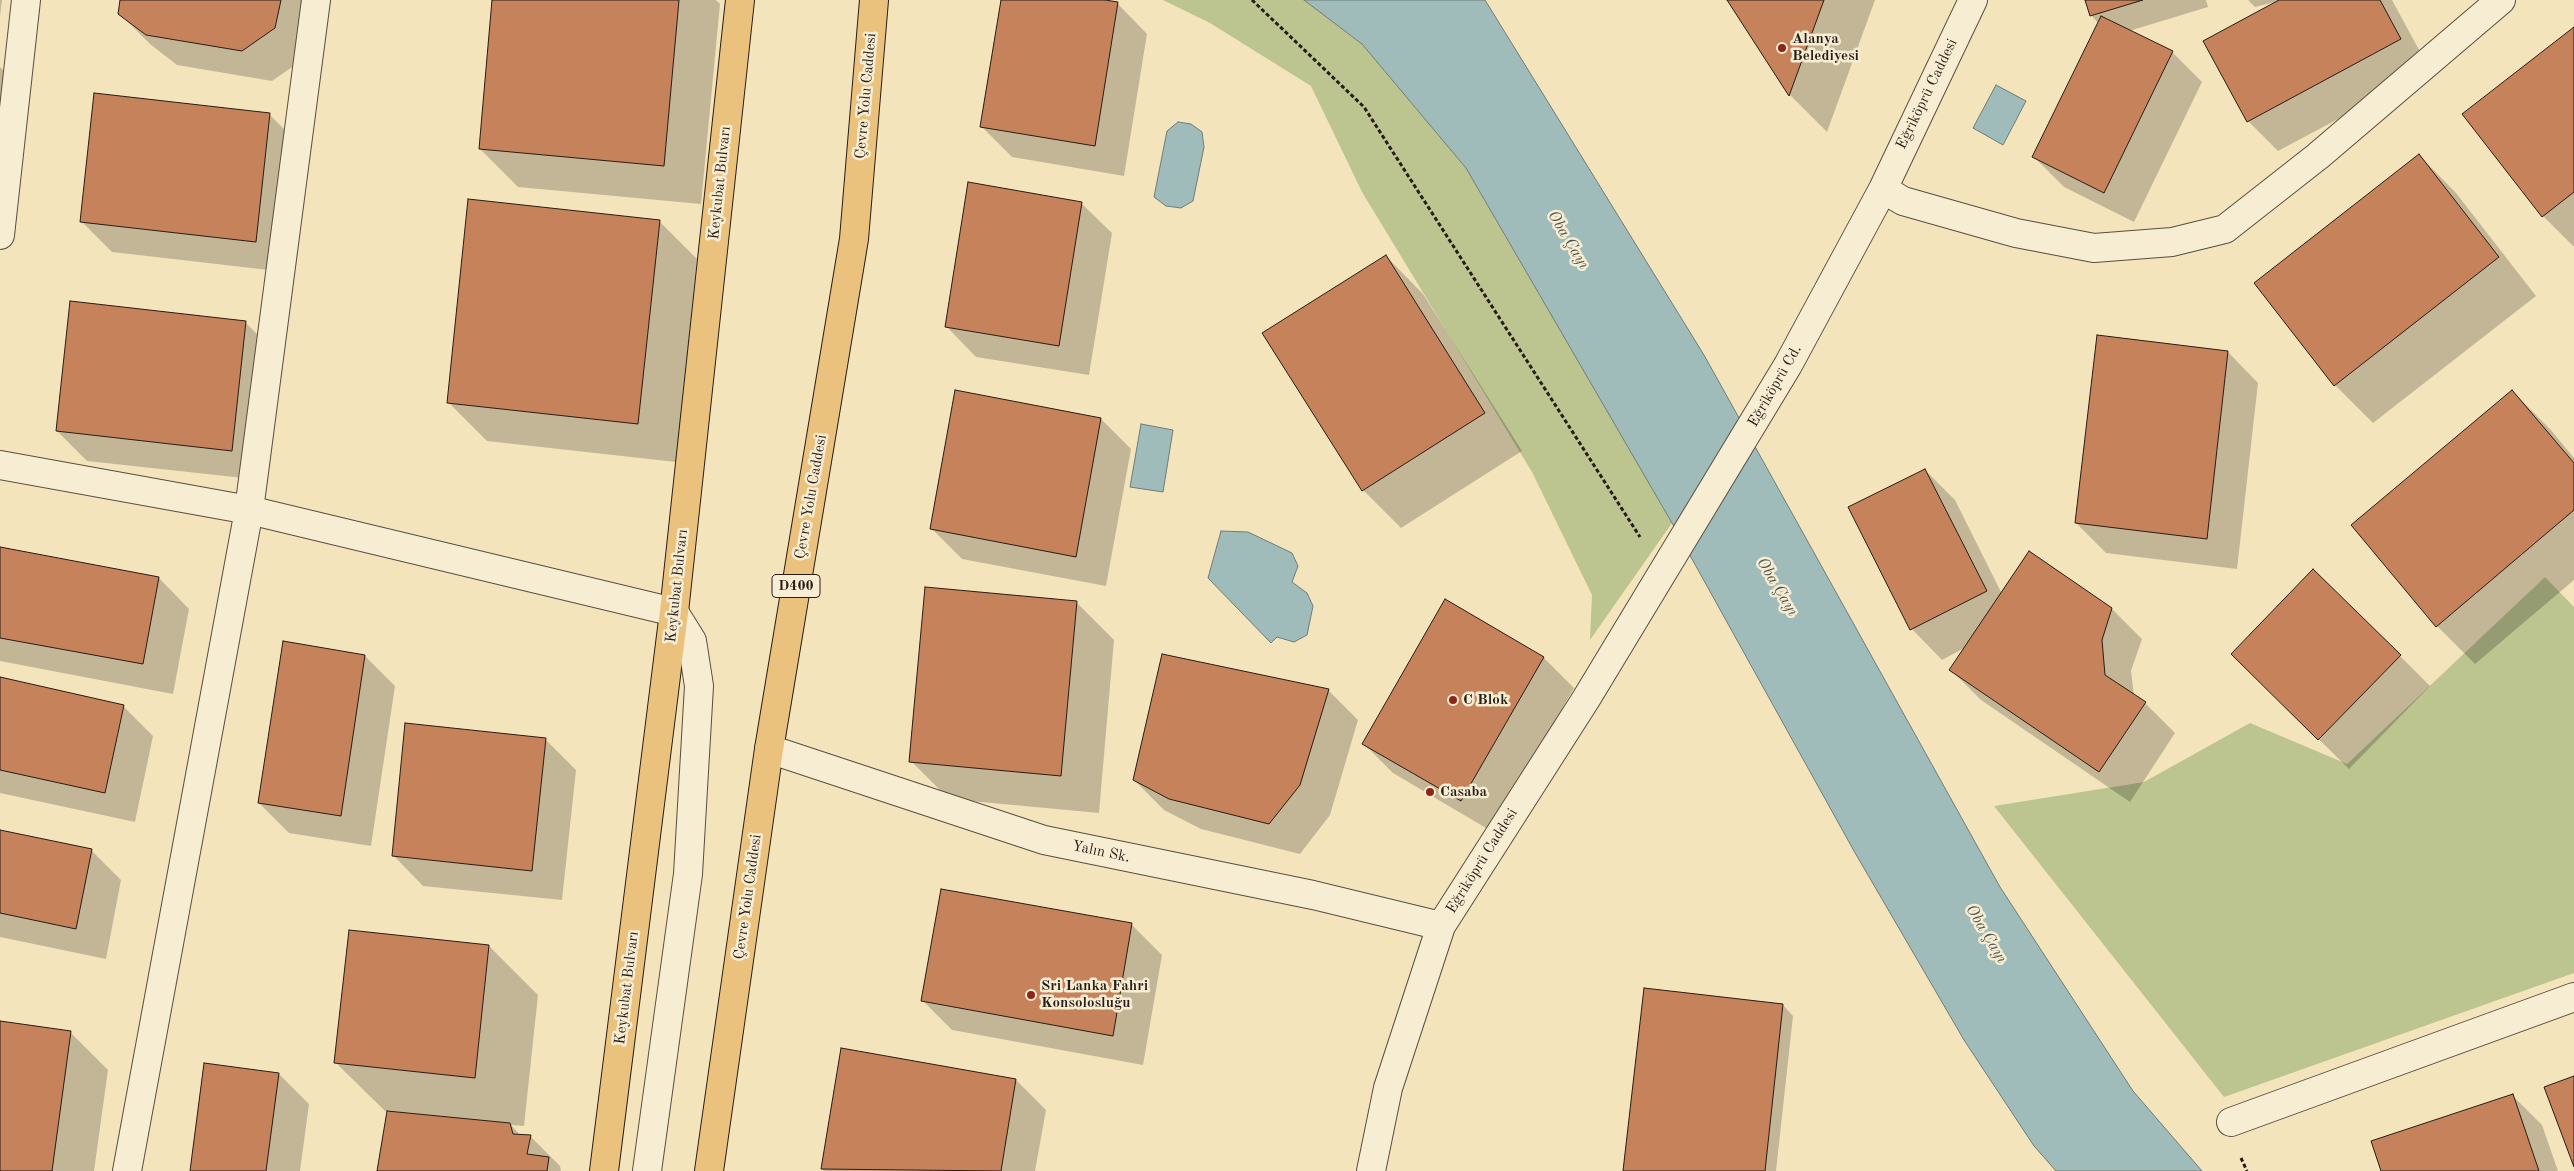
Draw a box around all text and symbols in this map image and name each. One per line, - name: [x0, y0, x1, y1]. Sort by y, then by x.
- place label: Alanya Belediyesi: [1792, 30, 1859, 65]
- street label: Çevre Yolu Caddesi: [852, 32, 880, 160]
- street label: Eğriköprü Caddesi: [1892, 36, 1962, 152]
- marker: Alanya Belediyesi: [1776, 42, 1788, 54]
- street label: Keykubat Bulvarı: [705, 125, 735, 241]
- water label: Oba Çayı: [1543, 207, 1593, 273]
- street label: Eğriköprü Cd.: [1744, 342, 1806, 430]
- street label: Çevre Yolu Caddesi: [791, 433, 831, 561]
- street label: Keykubat Bulvarı: [662, 528, 692, 644]
- water label: Oba Çayı: [1752, 554, 1802, 620]
- road number: D400: [772, 574, 820, 598]
- place label: C Blok: [1463, 691, 1508, 709]
- marker: C Blok: [1447, 694, 1459, 706]
- place label: Casaba: [1440, 783, 1487, 801]
- marker: Casaba: [1424, 786, 1436, 798]
- street label: Eğriköprü Caddesi: [1442, 805, 1522, 917]
- street label: Çevre Yolu Caddesi: [730, 833, 766, 961]
- street label: Yalın Sk.: [1070, 837, 1132, 867]
- water label: Oba Çayı: [1961, 901, 2011, 967]
- street label: Keykubat Bulvarı: [611, 930, 643, 1046]
- place label: Sri Lanka Fahri Konsolosluğu: [1041, 977, 1148, 1012]
- marker: Sri Lanka Fahri Konsolosluğu: [1025, 989, 1037, 1001]

